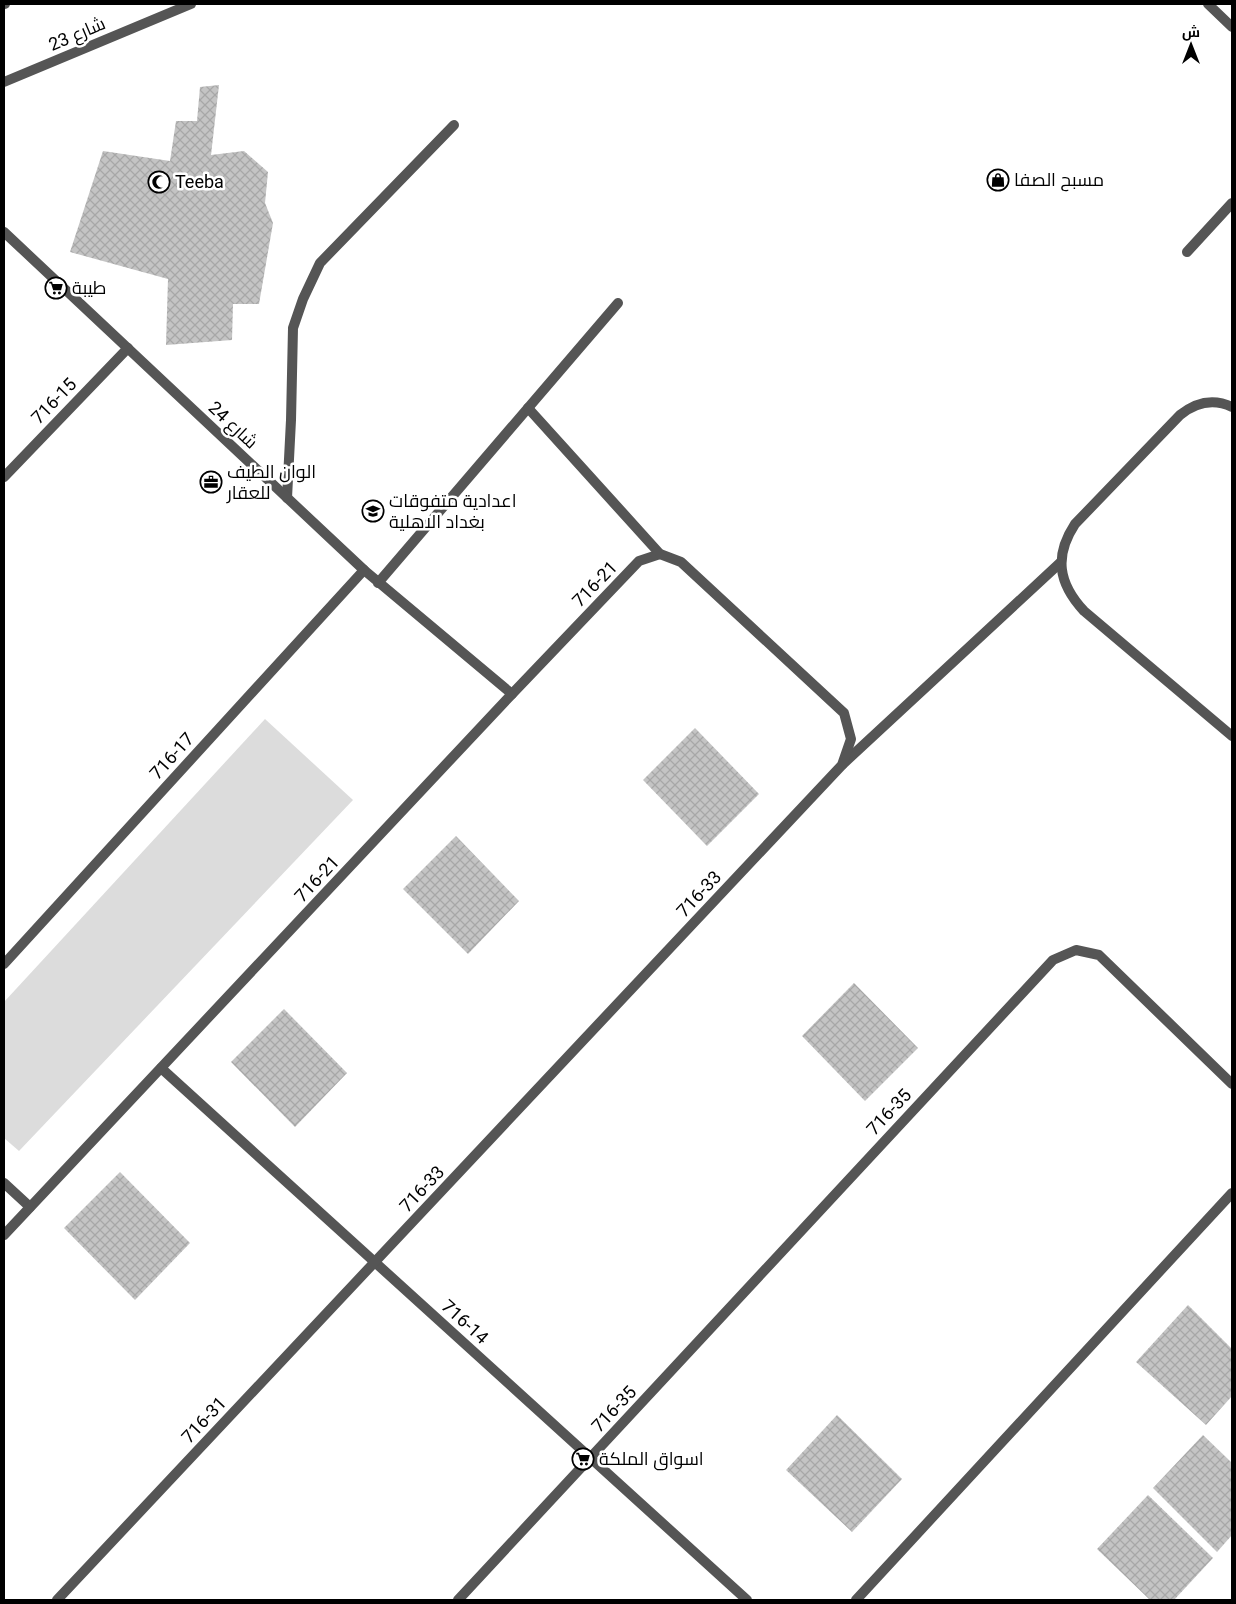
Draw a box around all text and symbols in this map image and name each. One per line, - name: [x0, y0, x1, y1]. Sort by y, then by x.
- street label: شارع 23: [45, 12, 109, 57]
- north arrow: [1166, 20, 1216, 70]
- text: ش: [1182, 24, 1200, 41]
- shop icon: مسبح الصفا: [986, 168, 1010, 192]
- place label: مسبح الصفا: [1014, 169, 1104, 192]
- mosque icon: Teeba: [147, 170, 171, 194]
- place label: Teeba: [175, 171, 224, 192]
- supermarket icon: طيبة: [44, 276, 68, 300]
- place label: طيبة: [72, 277, 106, 298]
- street label: 716-15: [27, 373, 80, 428]
- street label: شارع 24: [203, 397, 262, 454]
- place label: الوان الطيف للعقار: [226, 461, 316, 504]
- office icon: الوان الطيف للعقار: [199, 470, 223, 494]
- place label: اعدادية متفوقات بغداد الاهلية: [389, 490, 517, 532]
- school or university icon: اعدادية متفوقات بغداد الاهلية: [361, 499, 385, 523]
- street label: 716-21: [568, 556, 621, 611]
- street label: 716-17: [145, 728, 198, 783]
- street label: 716-21: [290, 851, 343, 906]
- street label: 716-33: [672, 866, 725, 921]
- street label: 716-35: [862, 1084, 915, 1139]
- street label: 716-33: [395, 1161, 448, 1216]
- street label: 716-14: [438, 1295, 493, 1348]
- street label: 716-35: [587, 1381, 640, 1436]
- street label: 716-31: [177, 1392, 230, 1447]
- supermarket icon: اسواق الملكة: [571, 1447, 595, 1471]
- place label: اسواق الملكة: [599, 1448, 704, 1471]

